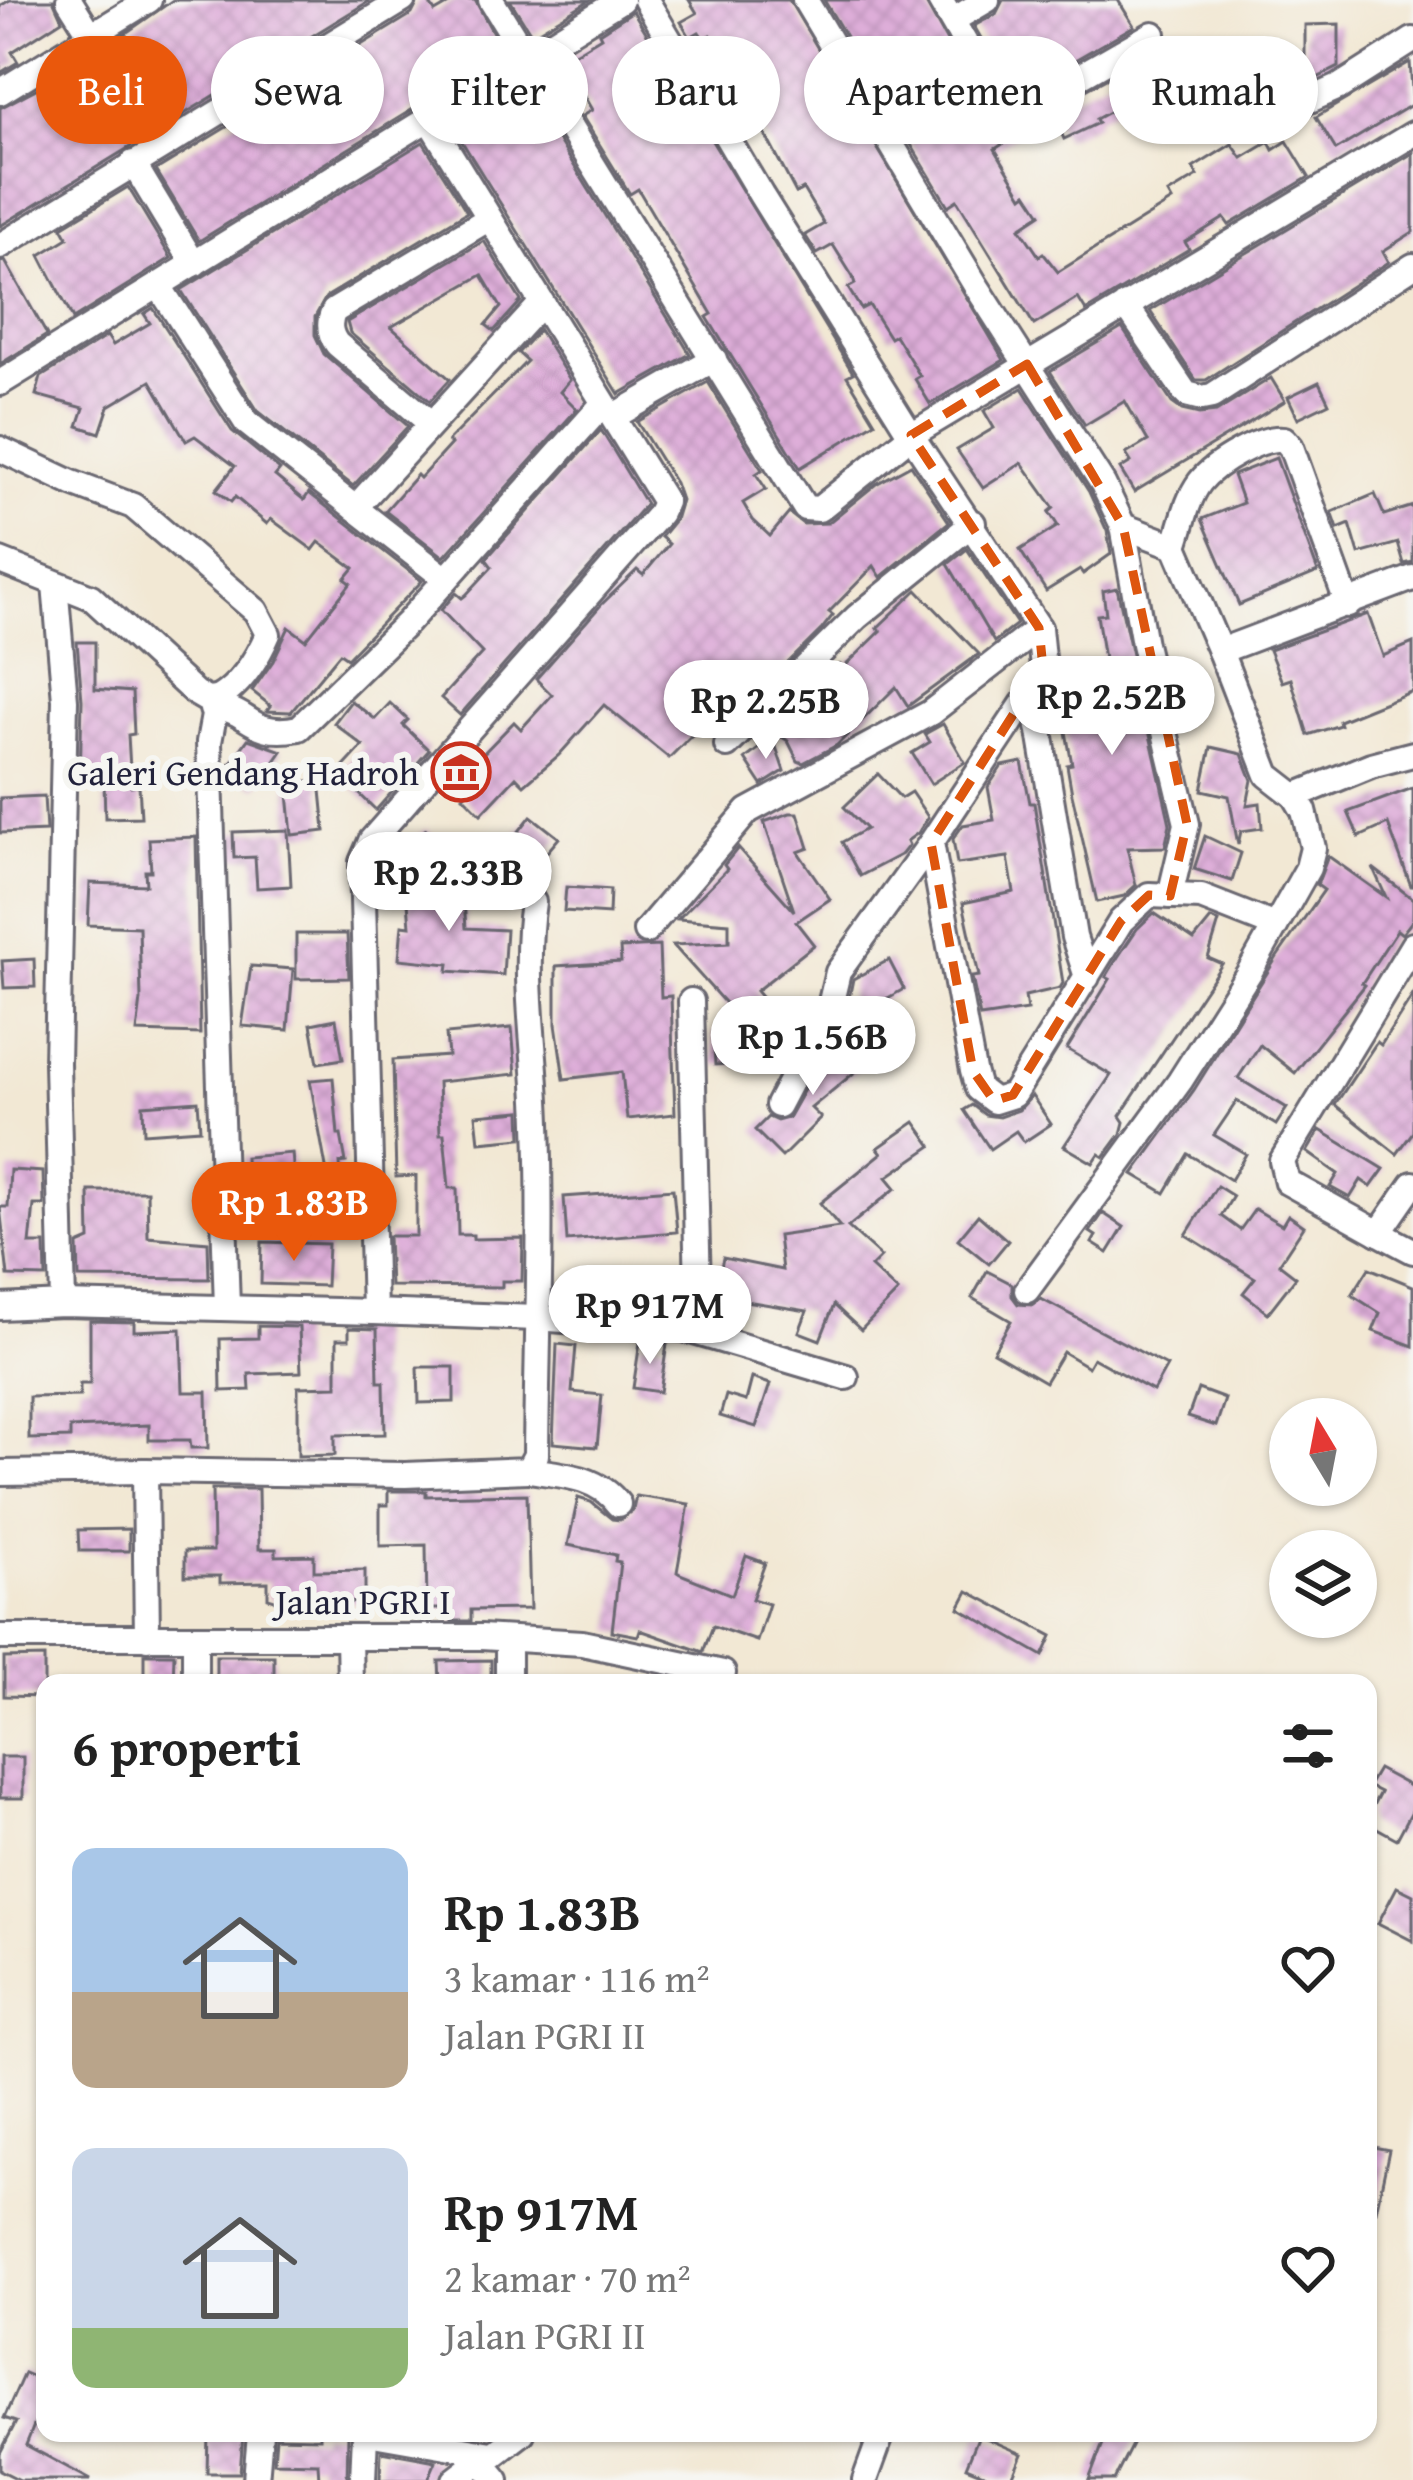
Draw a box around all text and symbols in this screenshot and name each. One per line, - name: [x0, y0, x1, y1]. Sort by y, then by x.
- chip: Beli: [36, 36, 187, 144]
- chip: Sewa: [211, 36, 384, 144]
- chip: Filter: [408, 36, 588, 144]
- chip: Baru: [612, 36, 780, 144]
- chip: Apartemen: [804, 36, 1085, 144]
- chip: Rumah: [1109, 36, 1318, 144]
- pin: Rp 2.52B: [988, 656, 1236, 758]
- pin: Rp 2.25B: [642, 660, 890, 762]
- text: Rp 2.52B: [1037, 666, 1187, 723]
- text: Rp 2.25B: [691, 670, 841, 727]
- museum icon: Galeri Gendang Hadroh: [430, 741, 492, 803]
- place label: Galeri Gendang Hadroh: [67, 745, 419, 798]
- pin: Rp 2.33B: [325, 832, 573, 934]
- text: Rp 2.33B: [374, 842, 524, 899]
- pin: Rp 1.56B: [689, 996, 937, 1098]
- text: Rp 1.56B: [738, 1006, 888, 1063]
- pin: Rp 1.83B: [170, 1162, 418, 1264]
- text: Rp 1.83B: [219, 1172, 369, 1229]
- pin: Rp 917M: [539, 1265, 761, 1367]
- text: Rp 917M: [575, 1275, 725, 1332]
- north arrow: [1269, 1398, 1377, 1506]
- map controls: [1269, 1398, 1377, 1638]
- button: layers: [1269, 1530, 1377, 1638]
- street label: Jalan PGRI I: [272, 1574, 451, 1627]
- text: 6 properti: [72, 1709, 301, 1784]
- icon: filters: [1275, 1713, 1341, 1779]
- text: Rp 1.83B: [444, 1874, 641, 1949]
- icon: home: [168, 1896, 312, 2040]
- icon: heart: [1275, 1935, 1341, 2001]
- text: 3 kamar · 116 m²: [444, 1949, 710, 2006]
- text: Jalan PGRI II: [444, 2006, 646, 2063]
- text: Rp 917M: [444, 2174, 639, 2249]
- icon: home: [168, 2196, 312, 2340]
- icon: heart: [1275, 2235, 1341, 2301]
- text: 2 kamar · 70 m²: [444, 2249, 691, 2306]
- text: Jalan PGRI II: [444, 2306, 646, 2363]

